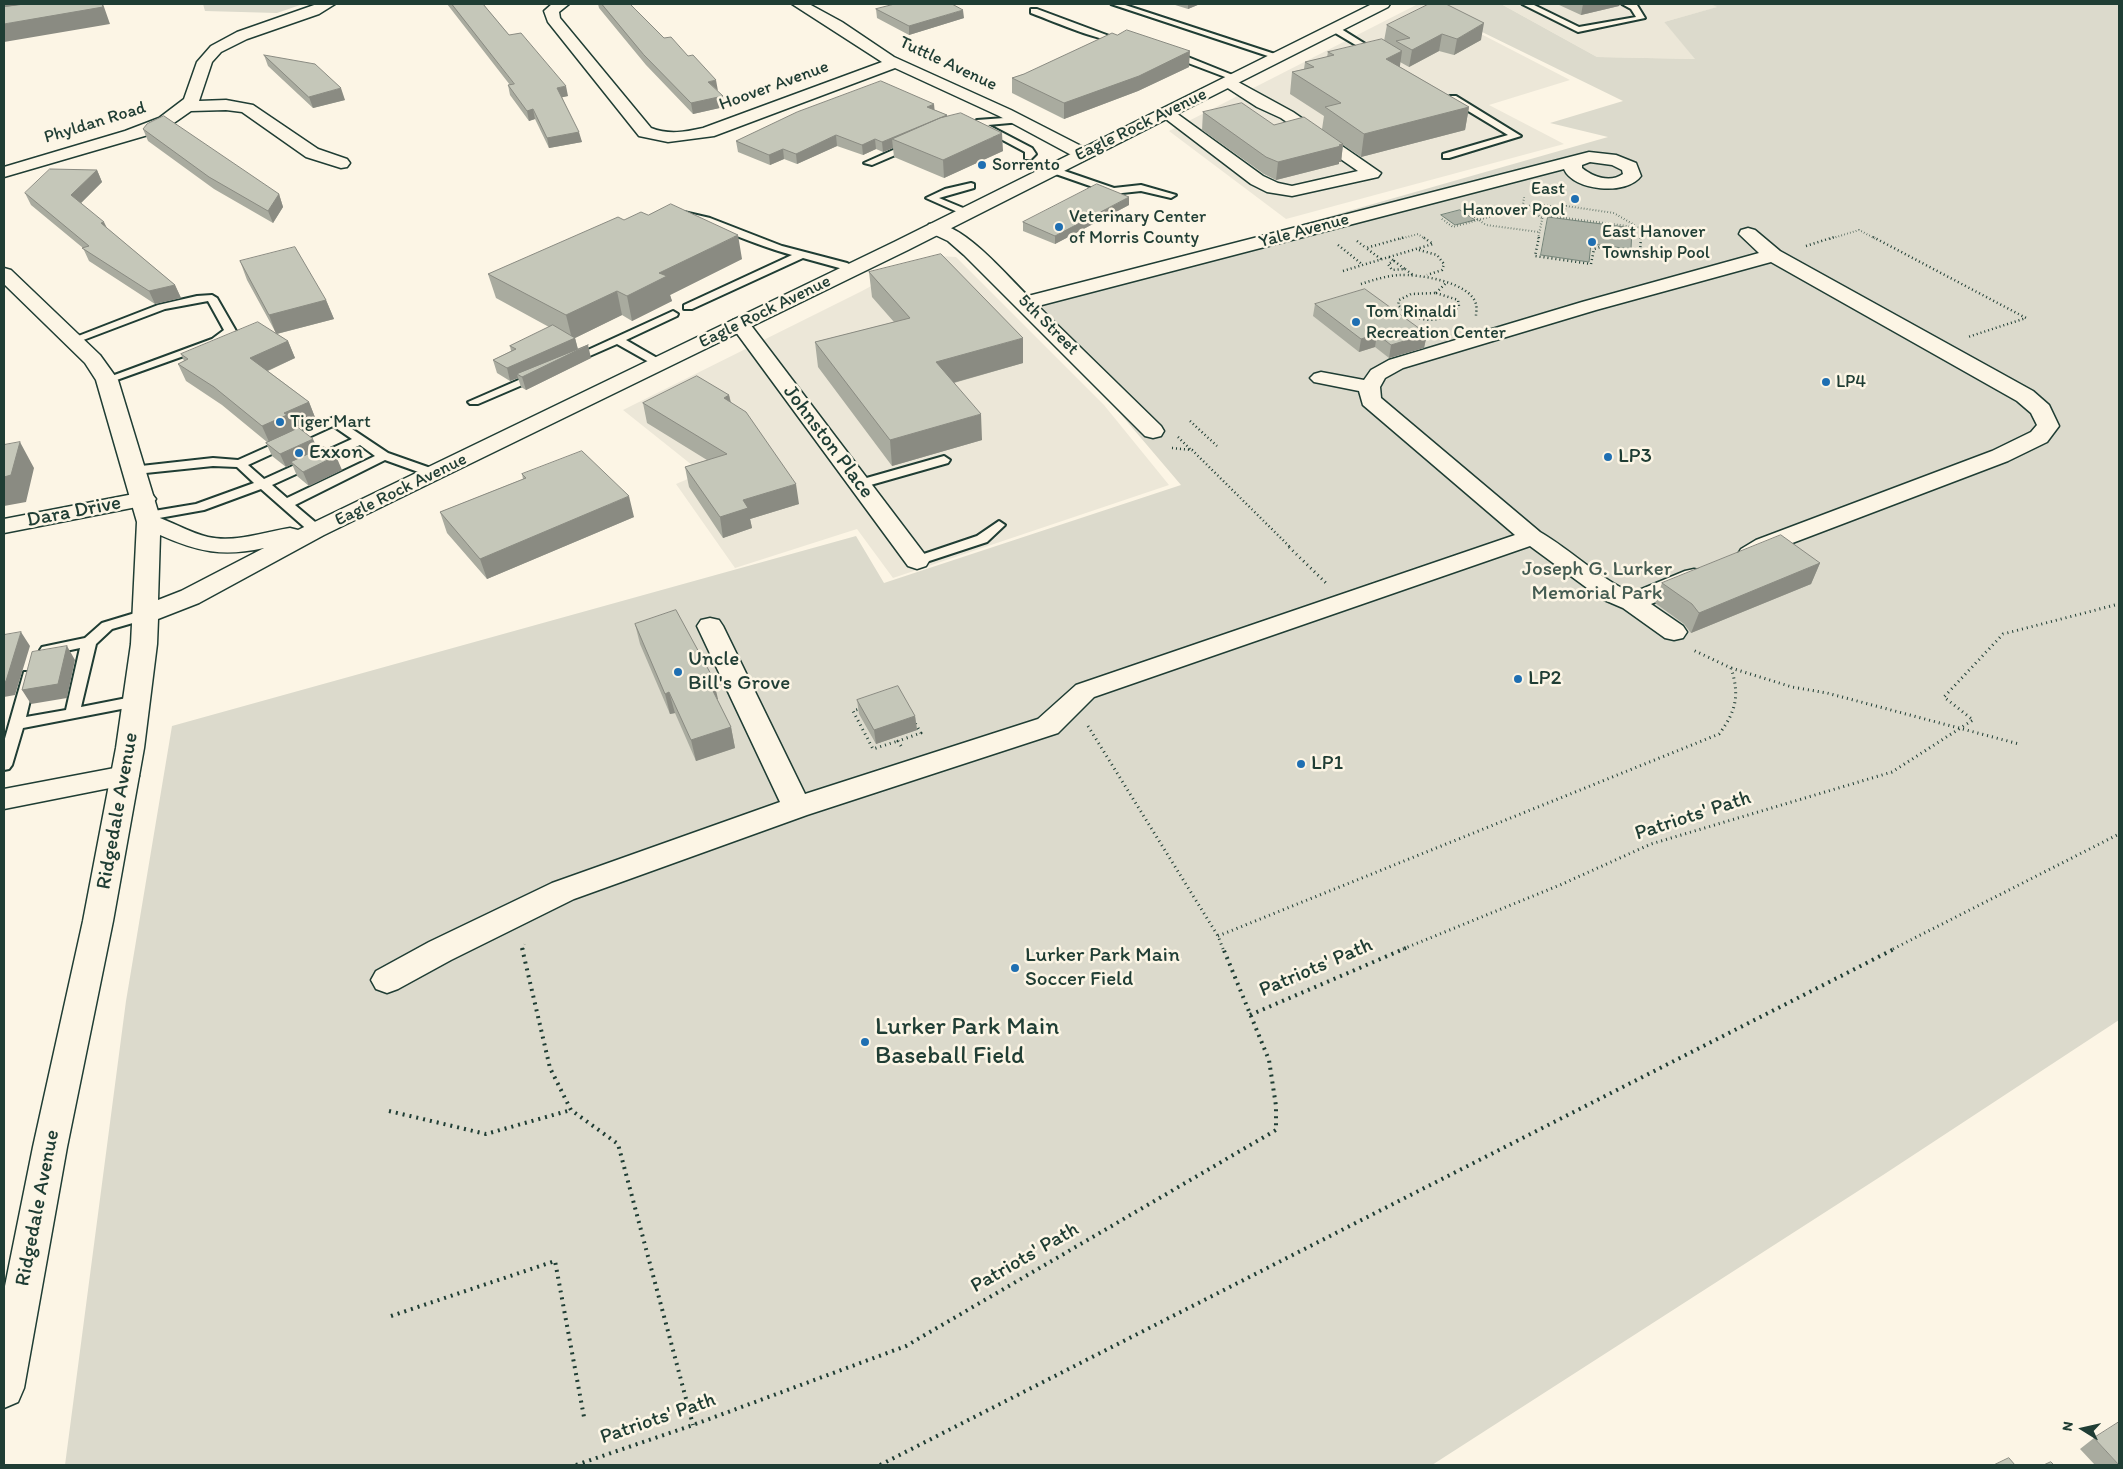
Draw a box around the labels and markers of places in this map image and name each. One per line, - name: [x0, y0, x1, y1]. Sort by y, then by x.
- place label: Sorrento: [992, 154, 1060, 176]
- marker: Sorrento: [976, 159, 988, 171]
- place label: East Hanover Pool: [1462, 178, 1565, 220]
- marker: East Hanover Pool: [1569, 193, 1581, 205]
- place label: Veterinary Center of Morris County: [1069, 206, 1206, 248]
- marker: Veterinary Center of Morris County: [1053, 221, 1065, 233]
- place label: East Hanover Township Pool: [1602, 221, 1710, 264]
- marker: East Hanover Township Pool: [1586, 236, 1598, 248]
- place label: Tom Rinaldi Recreation Center: [1366, 301, 1506, 344]
- marker: Tom Rinaldi Recreation Center: [1350, 316, 1362, 328]
- place label: LP4: [1836, 371, 1866, 393]
- marker: LP4: [1820, 376, 1832, 388]
- place label: Tiger Mart: [290, 411, 371, 433]
- marker: Tiger Mart: [274, 416, 286, 428]
- place label: Exxon: [309, 440, 363, 466]
- place label: LP3: [1618, 444, 1652, 470]
- marker: Exxon: [293, 447, 305, 459]
- marker: LP3: [1602, 451, 1614, 463]
- place label: Uncle Bill's Grove: [688, 647, 790, 697]
- marker: Uncle Bill's Grove: [672, 666, 684, 678]
- place label: LP2: [1528, 666, 1562, 692]
- marker: LP2: [1512, 673, 1524, 685]
- place label: LP1: [1311, 751, 1343, 777]
- marker: LP1: [1295, 758, 1307, 770]
- place label: Lurker Park Main Soccer Field: [1025, 943, 1180, 993]
- marker: Lurker Park Main Soccer Field: [1009, 962, 1021, 974]
- place label: Lurker Park Main Baseball Field: [875, 1013, 1059, 1072]
- marker: Lurker Park Main Baseball Field: [859, 1036, 871, 1048]

